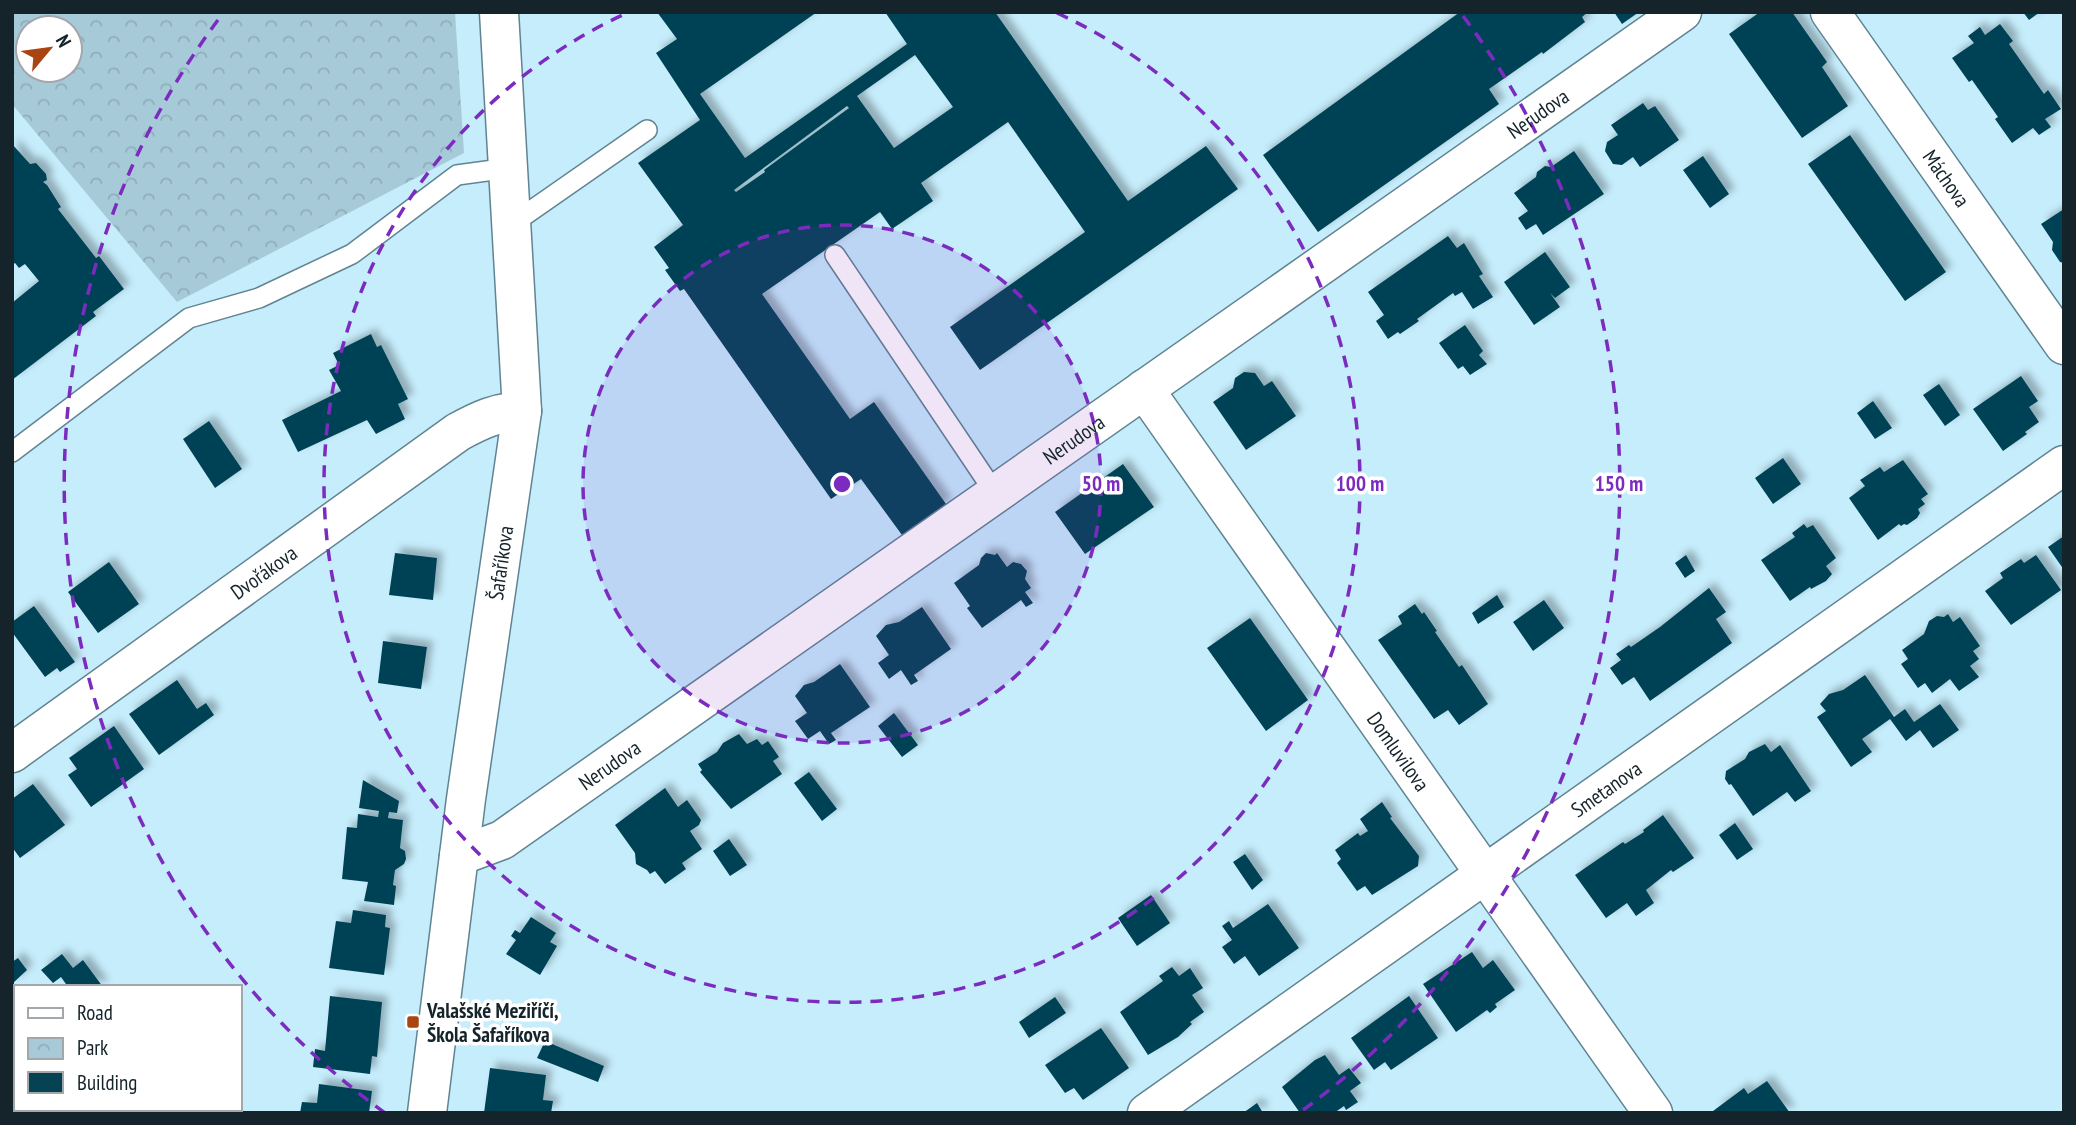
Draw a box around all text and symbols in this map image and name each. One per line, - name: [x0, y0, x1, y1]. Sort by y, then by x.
- north arrow: [14, 14, 84, 84]
- text: N: [51, 30, 77, 51]
- street label: Nerudova: [1501, 82, 1574, 144]
- street label: Máchova: [1917, 144, 1976, 212]
- street label: Nerudova: [1037, 408, 1110, 470]
- text: 50 m: [1082, 470, 1120, 497]
- text: 100 m: [1336, 470, 1384, 497]
- text: 150 m: [1595, 470, 1643, 497]
- centre of rings: [830, 472, 854, 496]
- street label: Šafaříkova: [481, 524, 519, 602]
- street label: Dvořákova: [225, 539, 302, 605]
- street label: Domluvilova: [1362, 706, 1436, 796]
- street label: Nerudova: [573, 734, 645, 796]
- street label: Smetanova: [1565, 754, 1647, 823]
- legend: [14, 985, 242, 1111]
- place label: Valašské Meziříčí, Škola Šafaříkova: [426, 997, 559, 1048]
- text: Road: [77, 999, 113, 1026]
- marker: Valašské Meziříčí, Škola Šafaříkova: [405, 1014, 421, 1030]
- text: Park: [77, 1034, 108, 1061]
- text: Building: [77, 1069, 137, 1096]

